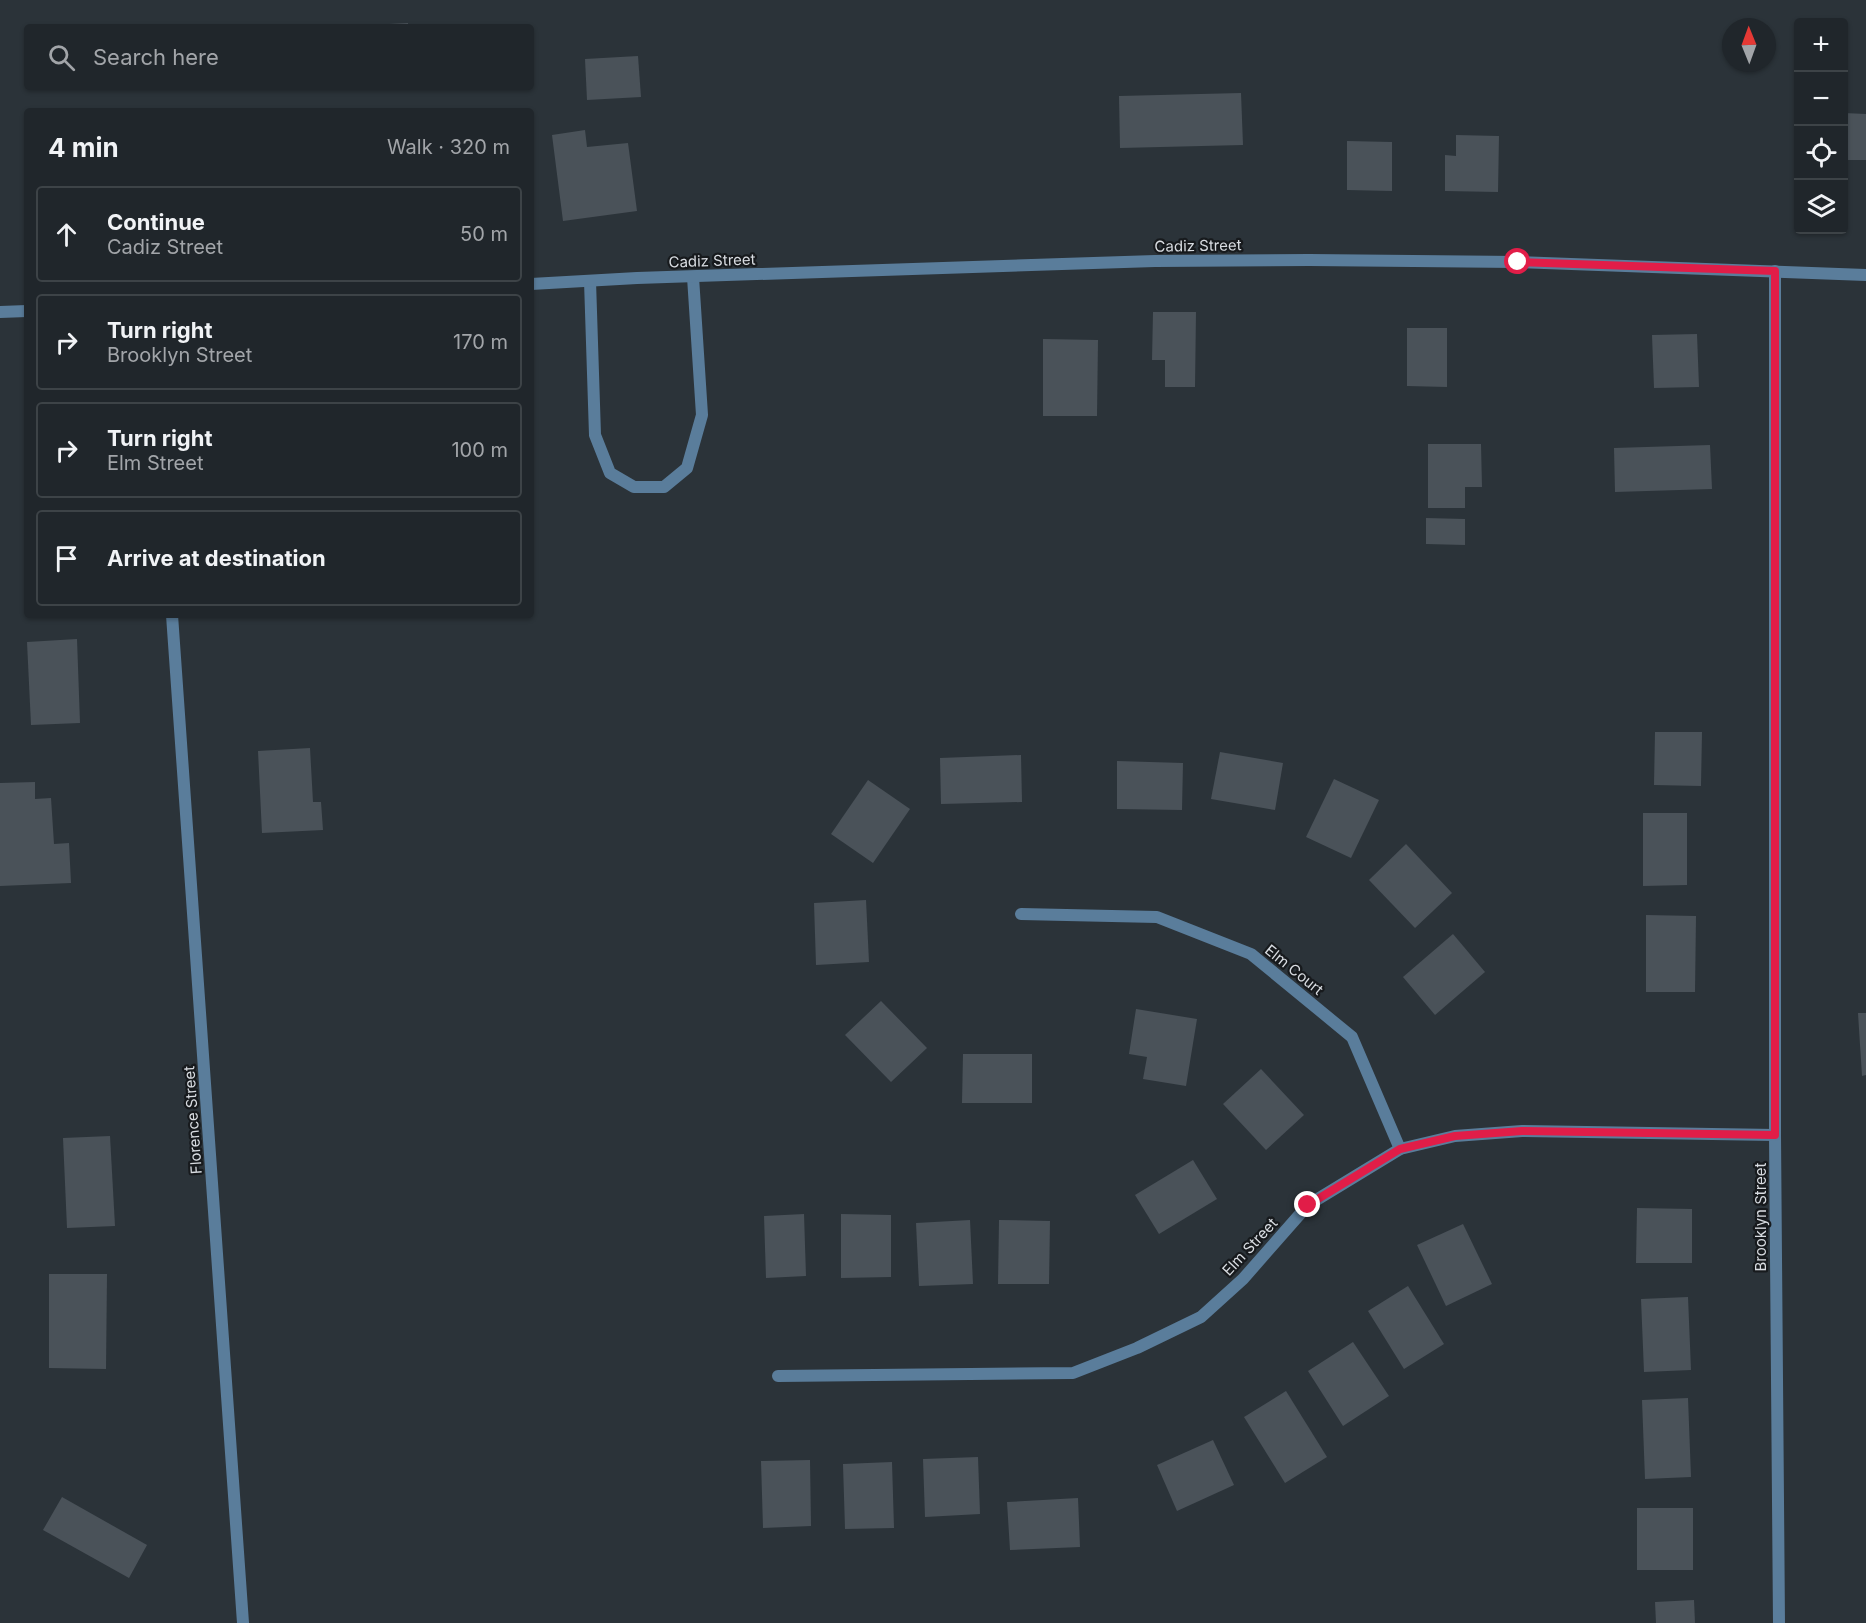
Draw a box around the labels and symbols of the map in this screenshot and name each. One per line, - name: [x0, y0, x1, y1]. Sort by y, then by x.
- north arrow: [1722, 18, 1776, 72]
- street label: Cadiz Street: [1154, 235, 1242, 256]
- route start: [1504, 248, 1530, 274]
- street label: Cadiz Street: [668, 249, 756, 272]
- street label: Elm Court: [1261, 940, 1327, 999]
- street label: Florence Street: [179, 1065, 206, 1175]
- street label: Brooklyn Street: [1751, 1162, 1770, 1271]
- route end: [1294, 1191, 1320, 1217]
- street label: Elm Street: [1218, 1214, 1281, 1280]

